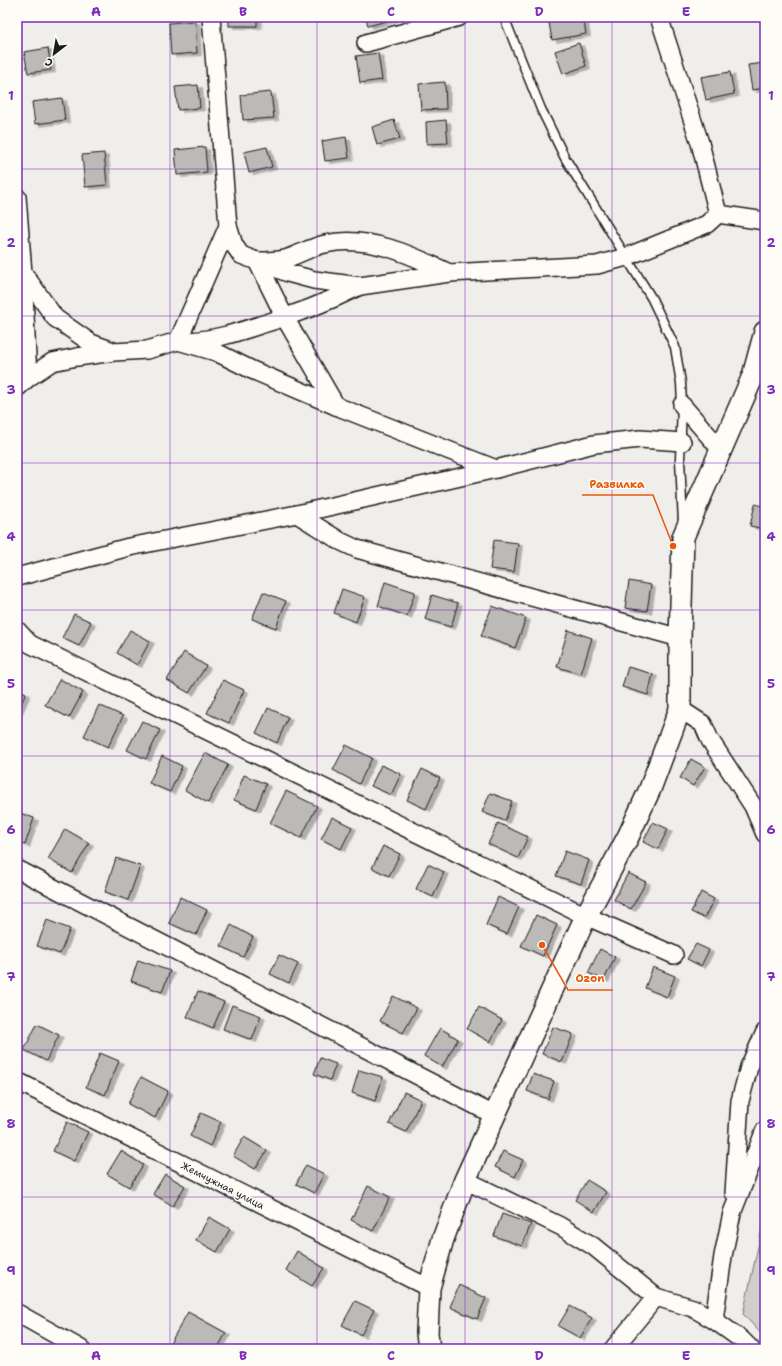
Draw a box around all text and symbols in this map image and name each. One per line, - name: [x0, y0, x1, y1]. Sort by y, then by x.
- text: A: [91, 3, 101, 20]
- text: B: [239, 3, 247, 20]
- text: C: [387, 3, 395, 20]
- text: D: [534, 3, 544, 20]
- text: E: [682, 3, 691, 20]
- north arrow: [34, 34, 74, 74]
- text: С: [42, 54, 56, 70]
- text: 1: [8, 87, 14, 104]
- text: 1: [768, 87, 774, 104]
- text: 2: [6, 234, 16, 251]
- text: 2: [766, 234, 776, 251]
- text: 3: [6, 381, 16, 398]
- text: 3: [766, 381, 776, 398]
- callout: Развилка: [582, 472, 653, 495]
- text: Развилка: [590, 477, 645, 492]
- text: 4: [6, 528, 16, 545]
- text: 4: [766, 528, 776, 545]
- text: 5: [7, 675, 15, 692]
- text: 5: [767, 675, 775, 692]
- text: 6: [6, 821, 16, 838]
- text: 6: [766, 821, 776, 838]
- callout: Ozon: [568, 967, 613, 990]
- text: 7: [6, 968, 16, 985]
- text: 7: [766, 968, 776, 985]
- text: Ozon: [576, 971, 605, 986]
- text: 8: [6, 1115, 16, 1132]
- text: 8: [766, 1115, 776, 1132]
- street label: Жемчужная улица: [179, 1159, 267, 1212]
- text: 9: [6, 1262, 16, 1279]
- text: 9: [766, 1262, 776, 1279]
- text: A: [91, 1347, 101, 1364]
- text: B: [239, 1347, 247, 1364]
- text: C: [387, 1347, 395, 1364]
- text: D: [534, 1347, 544, 1364]
- text: E: [682, 1347, 691, 1364]

